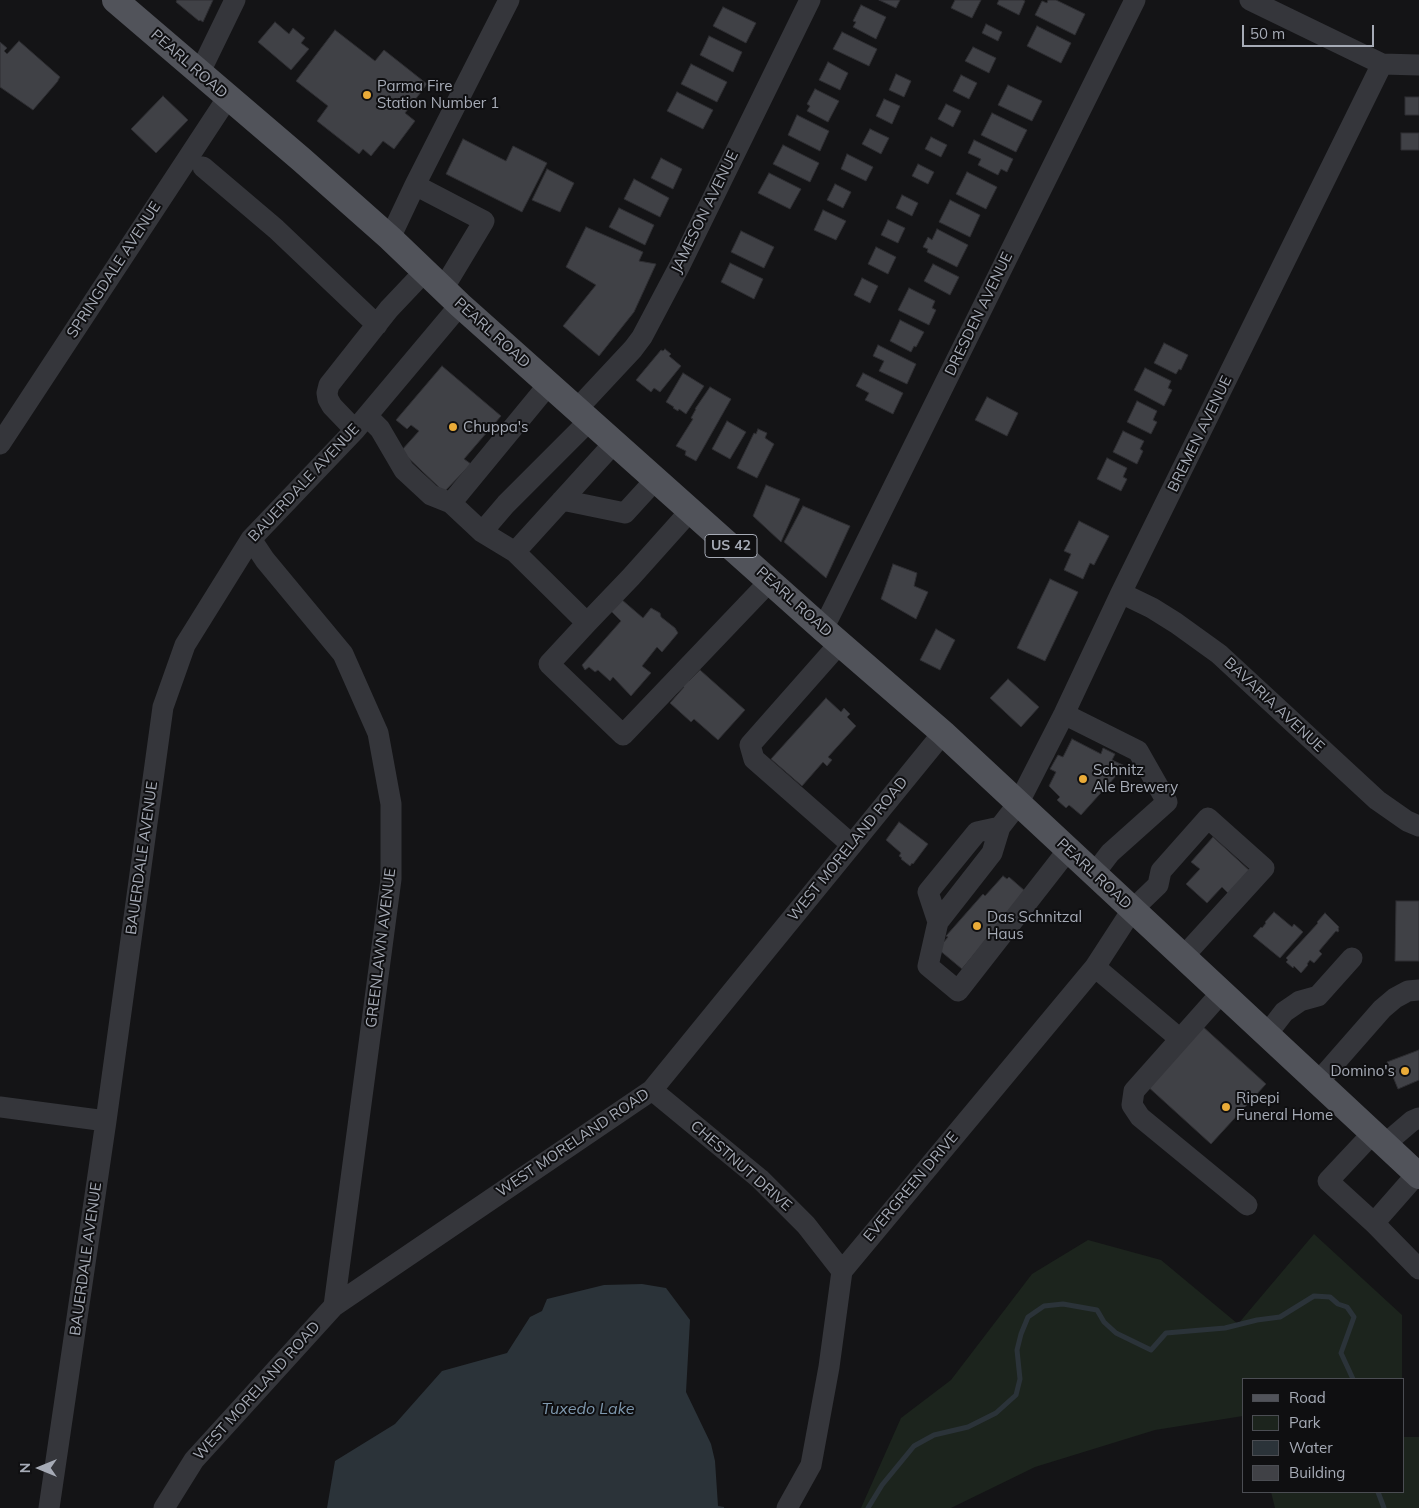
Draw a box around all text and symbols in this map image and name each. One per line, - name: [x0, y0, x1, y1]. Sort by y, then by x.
- scale bar: [1244, 15, 1376, 47]
- text: 50 m: [1250, 24, 1285, 43]
- street label: PEARL ROAD: [147, 26, 231, 102]
- place label: Parma Fire Station Number 1: [377, 77, 499, 112]
- marker: Parma Fire Station Number 1: [361, 89, 373, 101]
- street label: JAMESON AVENUE: [668, 148, 742, 276]
- street label: SPRINGDALE AVENUE: [63, 198, 165, 342]
- street label: DRESDEN AVENUE: [941, 249, 1017, 379]
- street label: PEARL ROAD: [450, 294, 534, 372]
- street label: BREMEN AVENUE: [1164, 373, 1236, 495]
- place label: Chuppa's: [463, 418, 528, 436]
- street label: BAUERDALE AVENUE: [245, 420, 363, 546]
- marker: Chuppa's: [447, 421, 459, 433]
- road number: US 42: [705, 534, 757, 558]
- street label: PEARL ROAD: [752, 563, 836, 641]
- street label: BAVARIA AVENUE: [1220, 654, 1328, 756]
- place label: Schnitz Ale Brewery: [1093, 761, 1178, 796]
- street label: WEST MORELAND ROAD: [784, 773, 912, 925]
- marker: Schnitz Ale Brewery: [1077, 773, 1089, 785]
- street label: BAUERDALE AVENUE: [122, 780, 162, 936]
- street label: PEARL ROAD: [1053, 835, 1135, 913]
- street label: GREENLAWN AVENUE: [362, 867, 400, 1029]
- place label: Das Schnitzal Haus: [987, 908, 1082, 943]
- marker: Das Schnitzal Haus: [971, 920, 983, 932]
- place label: Domino's: [1330, 1062, 1395, 1080]
- marker: Domino's: [1399, 1065, 1411, 1077]
- street label: WEST MORELAND ROAD: [493, 1085, 653, 1201]
- place label: Ripepi Funeral Home: [1236, 1089, 1333, 1124]
- marker: Ripepi Funeral Home: [1220, 1101, 1232, 1113]
- street label: CHESTNUT DRIVE: [687, 1117, 795, 1215]
- street label: EVERGREEN DRIVE: [860, 1129, 962, 1245]
- street label: BAUERDALE AVENUE: [66, 1181, 106, 1337]
- street label: WEST MORELAND ROAD: [190, 1318, 324, 1464]
- legend: [1242, 1378, 1404, 1493]
- text: Road: [1289, 1388, 1326, 1407]
- water label: Tuxedo Lake: [542, 1399, 634, 1419]
- text: Park: [1289, 1413, 1321, 1432]
- text: Water: [1289, 1438, 1333, 1457]
- north arrow: [15, 1443, 65, 1493]
- text: N: [16, 1463, 34, 1473]
- text: Building: [1289, 1463, 1345, 1482]

